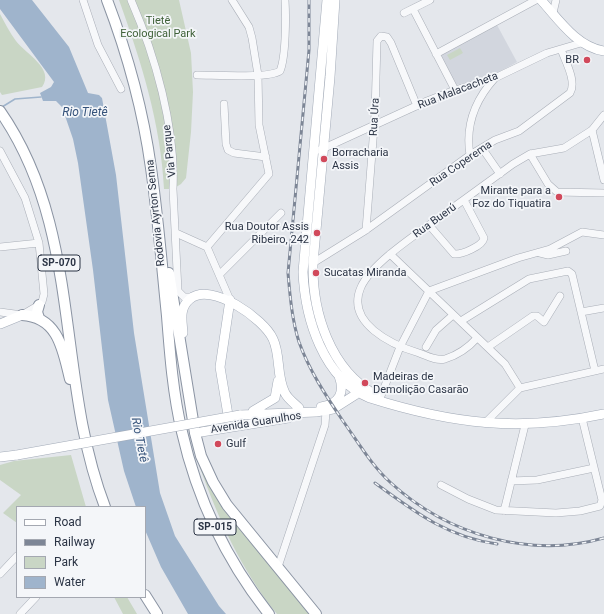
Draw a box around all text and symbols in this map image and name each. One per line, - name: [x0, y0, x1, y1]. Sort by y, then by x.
- park label: Tietê Ecological Park: [120, 14, 196, 40]
- place label: BR: [565, 53, 579, 67]
- marker: BR: [582, 55, 592, 65]
- street label: Rua Malacacheta: [416, 70, 500, 112]
- street label: Rua Úra: [367, 98, 383, 136]
- water label: Rio Tietê: [62, 106, 108, 120]
- street label: Via Parque: [161, 124, 179, 178]
- street label: Rua Coperema: [427, 138, 495, 190]
- place label: Borracharia Assis: [332, 146, 389, 172]
- marker: Borracharia Assis: [319, 154, 329, 164]
- street label: Rodovia Ayrton Senna: [144, 159, 168, 267]
- place label: Mirante para a Foz do Tiquatira: [472, 184, 551, 210]
- marker: Mirante para a Foz do Tiquatira: [554, 192, 564, 202]
- street label: Rua Buerú: [411, 201, 459, 241]
- place label: Rua Doutor Assis Ribeiro, 242: [225, 220, 309, 246]
- marker: Rua Doutor Assis Ribeiro, 242: [312, 228, 322, 238]
- road number: SP-070: [38, 255, 80, 271]
- place label: Sucatas Miranda: [324, 266, 406, 280]
- marker: Sucatas Miranda: [311, 268, 321, 278]
- place label: Madeiras de Demolição Casarão: [373, 370, 469, 396]
- marker: Madeiras de Demolição Casarão: [360, 378, 370, 388]
- street label: Avenida Guarulhos: [210, 409, 302, 437]
- water label: Rio Tietê: [128, 416, 150, 464]
- place label: Gulf: [226, 437, 246, 451]
- marker: Gulf: [213, 439, 223, 449]
- legend: [16, 506, 146, 598]
- text: Road: [54, 515, 82, 529]
- road number: SP-015: [194, 519, 236, 535]
- text: Railway: [54, 535, 95, 549]
- text: Park: [54, 555, 78, 569]
- text: Water: [54, 575, 85, 589]

